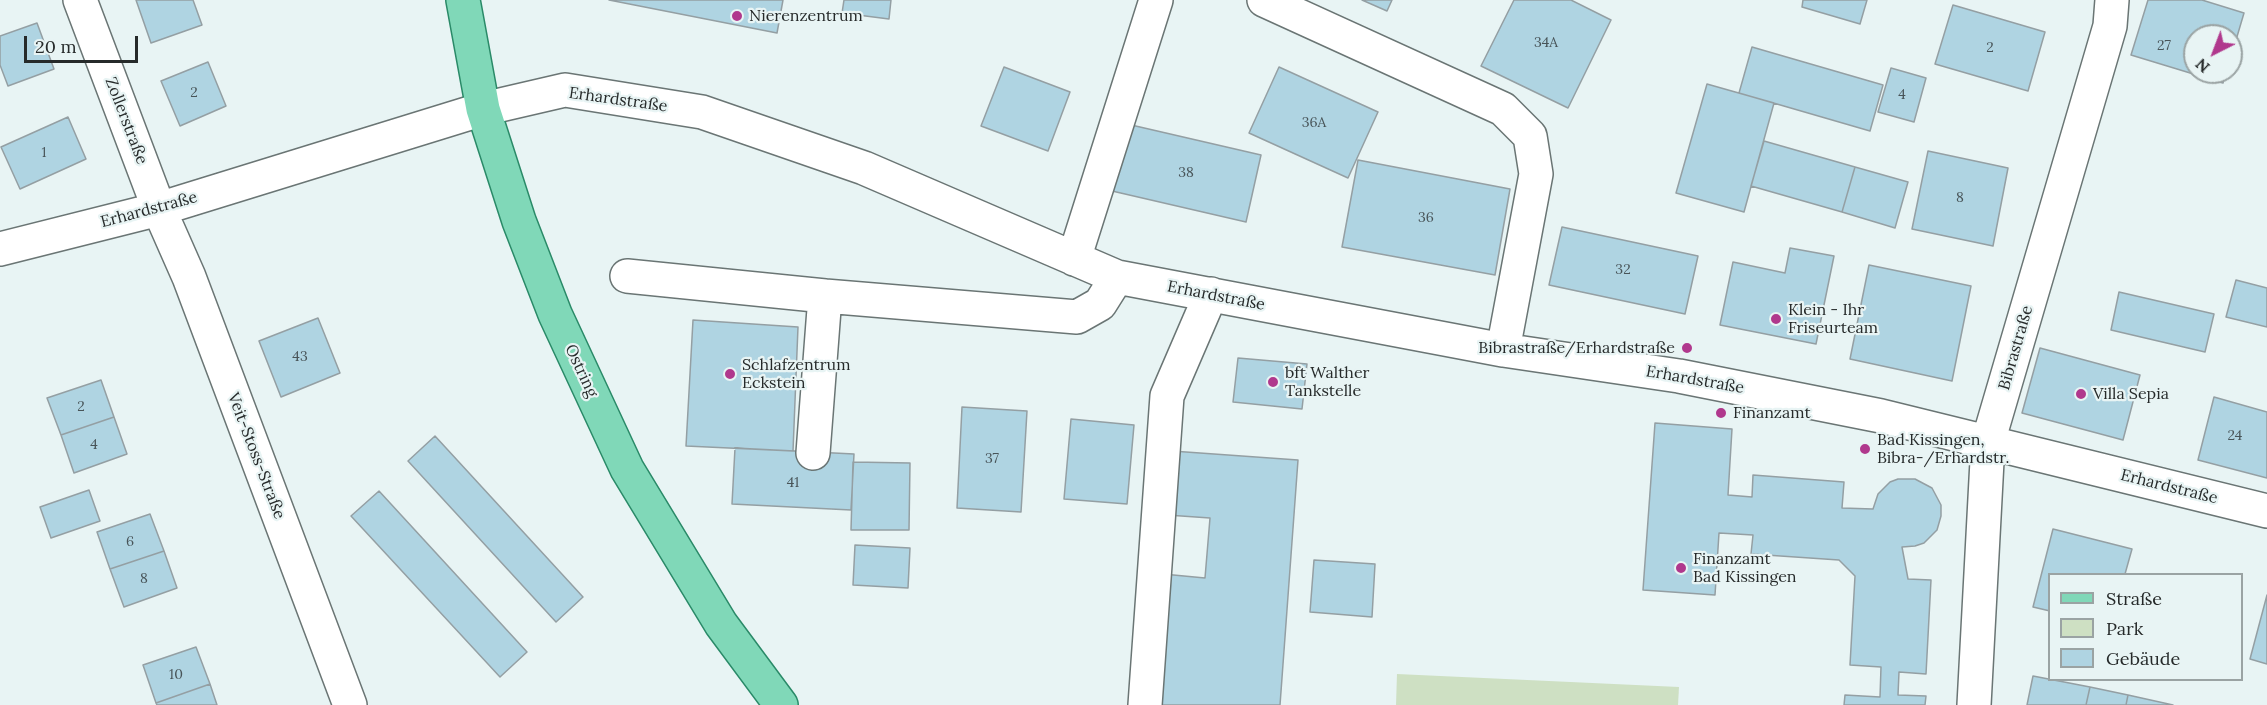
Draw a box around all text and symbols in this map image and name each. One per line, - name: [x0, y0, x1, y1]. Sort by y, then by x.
- place label: Nierenzentrum: [749, 6, 863, 26]
- marker: Nierenzentrum: [730, 9, 744, 23]
- scale bar: [27, 24, 141, 62]
- north arrow: [2183, 24, 2243, 84]
- text: 20 m: [35, 35, 77, 58]
- house number: 34A: [1534, 35, 1558, 51]
- house number: 27: [2157, 38, 2171, 54]
- house number: 2: [1986, 40, 1994, 56]
- text: N: [2191, 54, 2214, 77]
- street label: Zollerstraße: [101, 75, 151, 167]
- street label: Erhardstraße: [568, 84, 668, 116]
- house number: 2: [190, 85, 198, 101]
- house number: 4: [1898, 87, 1906, 103]
- house number: 36A: [1302, 115, 1326, 131]
- house number: 1: [41, 145, 47, 161]
- house number: 38: [1178, 165, 1194, 181]
- street label: Erhardstraße: [99, 188, 199, 232]
- house number: 8: [1956, 190, 1964, 206]
- house number: 36: [1418, 210, 1434, 226]
- house number: 32: [1615, 262, 1631, 278]
- street label: Erhardstraße: [1165, 277, 1267, 315]
- place label: Klein - Ihr Friseurteam: [1788, 300, 1878, 338]
- street label: Bibrastraße: [1995, 304, 2037, 392]
- marker: Klein - Ihr Friseurteam: [1769, 312, 1783, 326]
- place label: Bibrastraße/Erhardstraße: [1478, 338, 1675, 358]
- street label: Ostring: [560, 341, 602, 401]
- marker: Bibrastraße/Erhardstraße: [1680, 341, 1694, 355]
- house number: 43: [292, 349, 308, 365]
- place label: Schlafzentrum Eckstein: [742, 355, 850, 393]
- street label: Erhardstraße: [1644, 362, 1746, 398]
- place label: bft Walther Tankstelle: [1285, 363, 1370, 401]
- marker: Schlafzentrum Eckstein: [723, 367, 737, 381]
- marker: bft Walther Tankstelle: [1266, 375, 1280, 389]
- place label: Villa Sepia: [2093, 384, 2169, 404]
- marker: Villa Sepia: [2074, 387, 2088, 401]
- street label: Veit-Stoss-Straße: [223, 390, 289, 522]
- house number: 2: [77, 399, 85, 415]
- place label: Finanzamt: [1733, 403, 1811, 423]
- marker: Finanzamt: [1714, 406, 1728, 420]
- house number: 24: [2228, 428, 2242, 444]
- place label: Bad Kissingen, Bibra-/Erhardstr.: [1877, 430, 2009, 468]
- house number: 4: [90, 437, 98, 453]
- marker: Bad Kissingen, Bibra-/Erhardstr.: [1858, 442, 1872, 456]
- house number: 37: [985, 451, 999, 467]
- street label: Erhardstraße: [2119, 466, 2219, 508]
- house number: 41: [787, 475, 799, 491]
- house number: 6: [126, 534, 134, 550]
- place label: Finanzamt Bad Kissingen: [1693, 549, 1797, 587]
- marker: Finanzamt Bad Kissingen: [1674, 561, 1688, 575]
- house number: 8: [140, 571, 148, 587]
- legend: [2048, 573, 2243, 681]
- text: Straße: [2106, 587, 2162, 610]
- text: Park: [2106, 617, 2143, 640]
- text: Gebäude: [2106, 647, 2180, 670]
- house number: 10: [169, 667, 183, 683]

